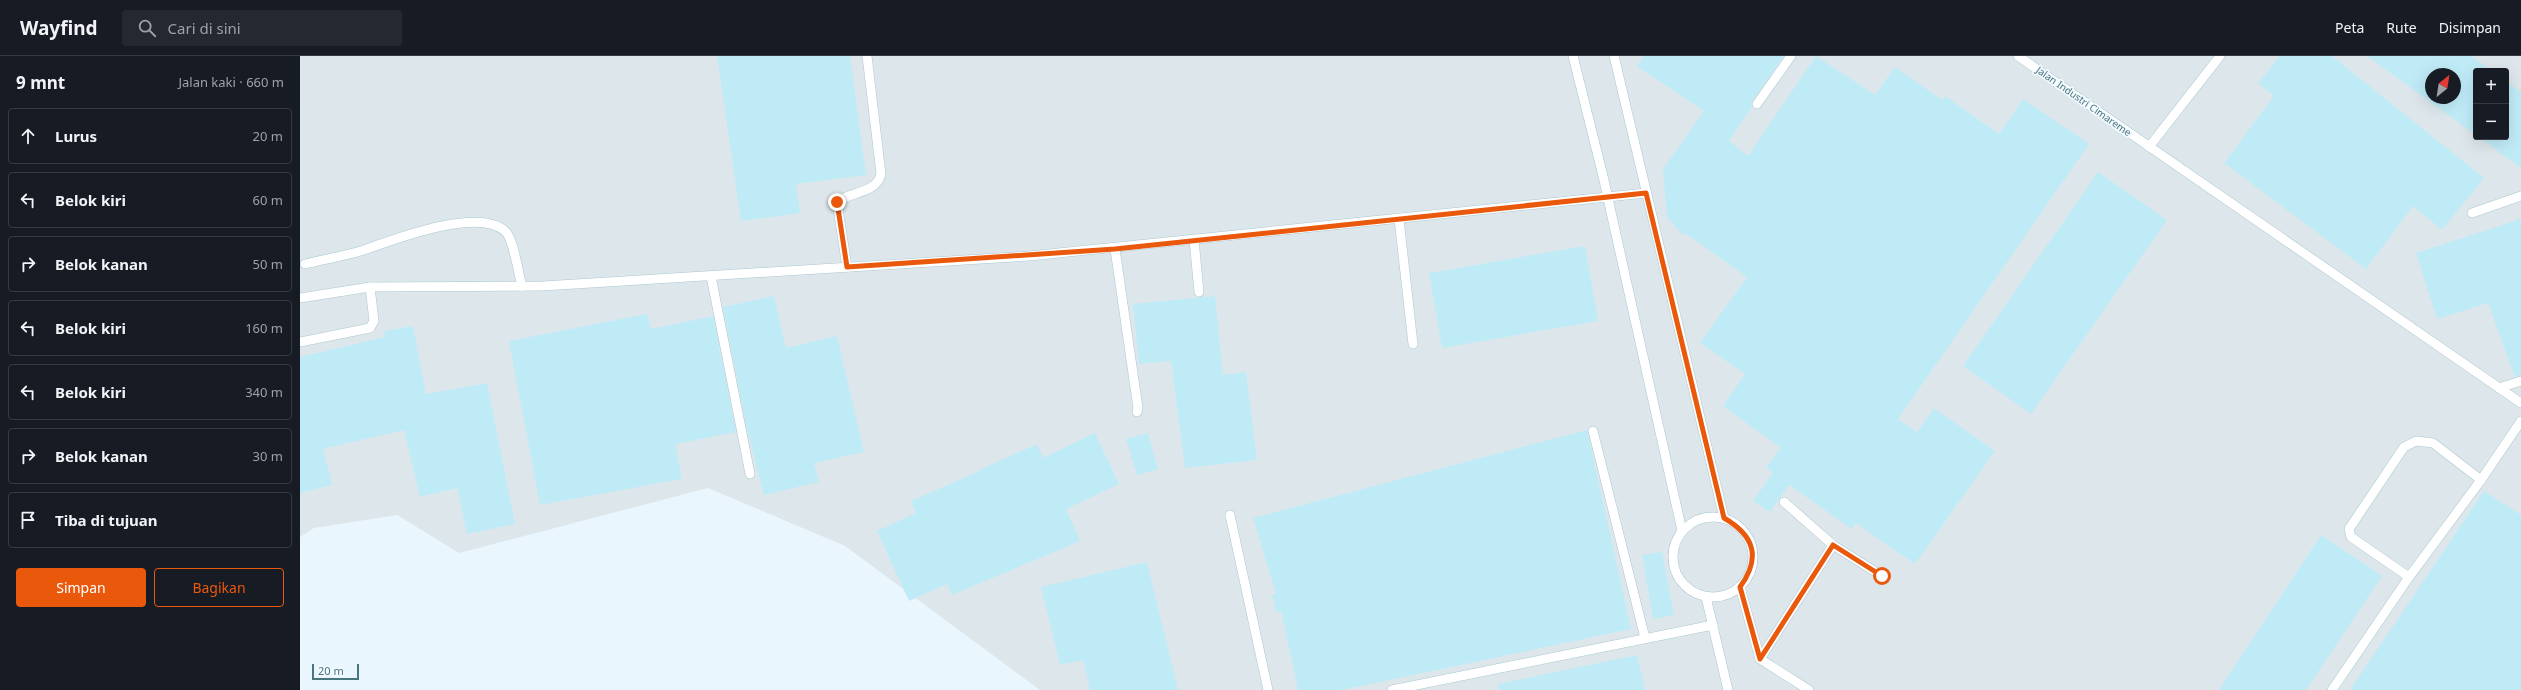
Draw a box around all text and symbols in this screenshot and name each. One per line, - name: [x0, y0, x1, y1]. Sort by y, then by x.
- search box: [122, 10, 402, 46]
- text: Wayfind: [20, 15, 98, 41]
- icon: search: [136, 17, 158, 39]
- text: Cari di sini: [168, 18, 241, 38]
- text: Peta: [2335, 18, 2364, 37]
- text: Rute: [2386, 18, 2417, 37]
- text: Disimpan: [2439, 18, 2501, 37]
- street label: Jalan Industri Cimareme: [2033, 62, 2135, 139]
- north arrow: [2425, 68, 2461, 104]
- map controls: [2473, 68, 2509, 140]
- button: +: [2473, 68, 2509, 104]
- text: 9 mnt: [16, 71, 65, 94]
- text: Jalan kaki · 660 m: [178, 73, 284, 91]
- button: −: [2473, 104, 2509, 140]
- icon: ahead: [17, 125, 39, 147]
- text: Lurus: [55, 126, 97, 146]
- text: 20 m: [253, 127, 283, 145]
- icon: left: [17, 189, 39, 211]
- text: Belok kiri: [55, 190, 126, 210]
- text: 60 m: [253, 191, 283, 209]
- route end: [828, 193, 846, 211]
- icon: right: [17, 253, 39, 275]
- text: Belok kanan: [55, 254, 148, 274]
- text: 50 m: [253, 255, 283, 273]
- icon: left: [17, 317, 39, 339]
- text: Belok kiri: [55, 318, 126, 338]
- text: 160 m: [245, 319, 283, 337]
- icon: left: [17, 381, 39, 403]
- text: Belok kiri: [55, 382, 126, 402]
- text: 340 m: [245, 383, 283, 401]
- icon: right: [17, 445, 39, 467]
- text: Belok kanan: [55, 446, 148, 466]
- text: 30 m: [253, 447, 283, 465]
- icon: arrive: [17, 509, 39, 531]
- text: Tiba di tujuan: [55, 510, 158, 530]
- route start: [1873, 567, 1891, 585]
- button: Simpan: [16, 568, 146, 607]
- button: Bagikan: [154, 568, 284, 607]
- scale bar: [312, 662, 359, 681]
- text: 20 m: [318, 663, 344, 678]

